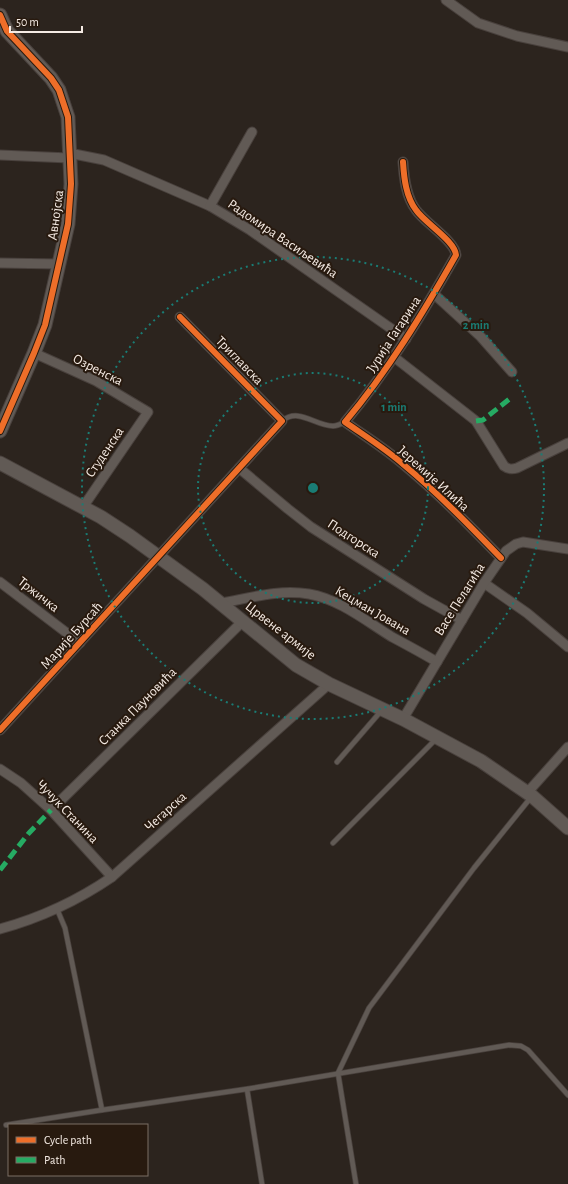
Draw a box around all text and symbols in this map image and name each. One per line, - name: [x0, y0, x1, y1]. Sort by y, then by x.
- scale bar: [10, 8, 82, 34]
- text: 50 m: [16, 16, 39, 28]
- street label: Авнојска: [46, 188, 67, 241]
- street label: Радомира Васиљевића: [225, 197, 340, 281]
- street label: Јурија Гагарина: [364, 293, 424, 375]
- text: 2 min: [463, 319, 489, 331]
- street label: Триглавска: [213, 334, 266, 388]
- street label: Озренска: [70, 351, 125, 389]
- text: 1 min: [381, 401, 407, 413]
- street label: Студенска: [83, 424, 127, 480]
- street label: Јеремије Илића: [395, 443, 472, 515]
- centre of rings: [306, 481, 320, 495]
- street label: Подгорска: [325, 517, 383, 561]
- street label: Васе Пелагића: [432, 560, 488, 638]
- street label: Тржичка: [15, 575, 62, 615]
- street label: Кецман Јована: [332, 584, 413, 638]
- street label: Марије Бурсаћ: [38, 599, 105, 672]
- street label: Црвене армије: [242, 599, 318, 663]
- street label: Станка Пауновића: [96, 665, 180, 748]
- street label: Чучук Станина: [34, 777, 101, 847]
- street label: Чегарска: [142, 789, 190, 834]
- legend: [8, 1124, 148, 1176]
- text: Cycle path: [44, 1134, 92, 1147]
- text: Path: [44, 1154, 66, 1166]

